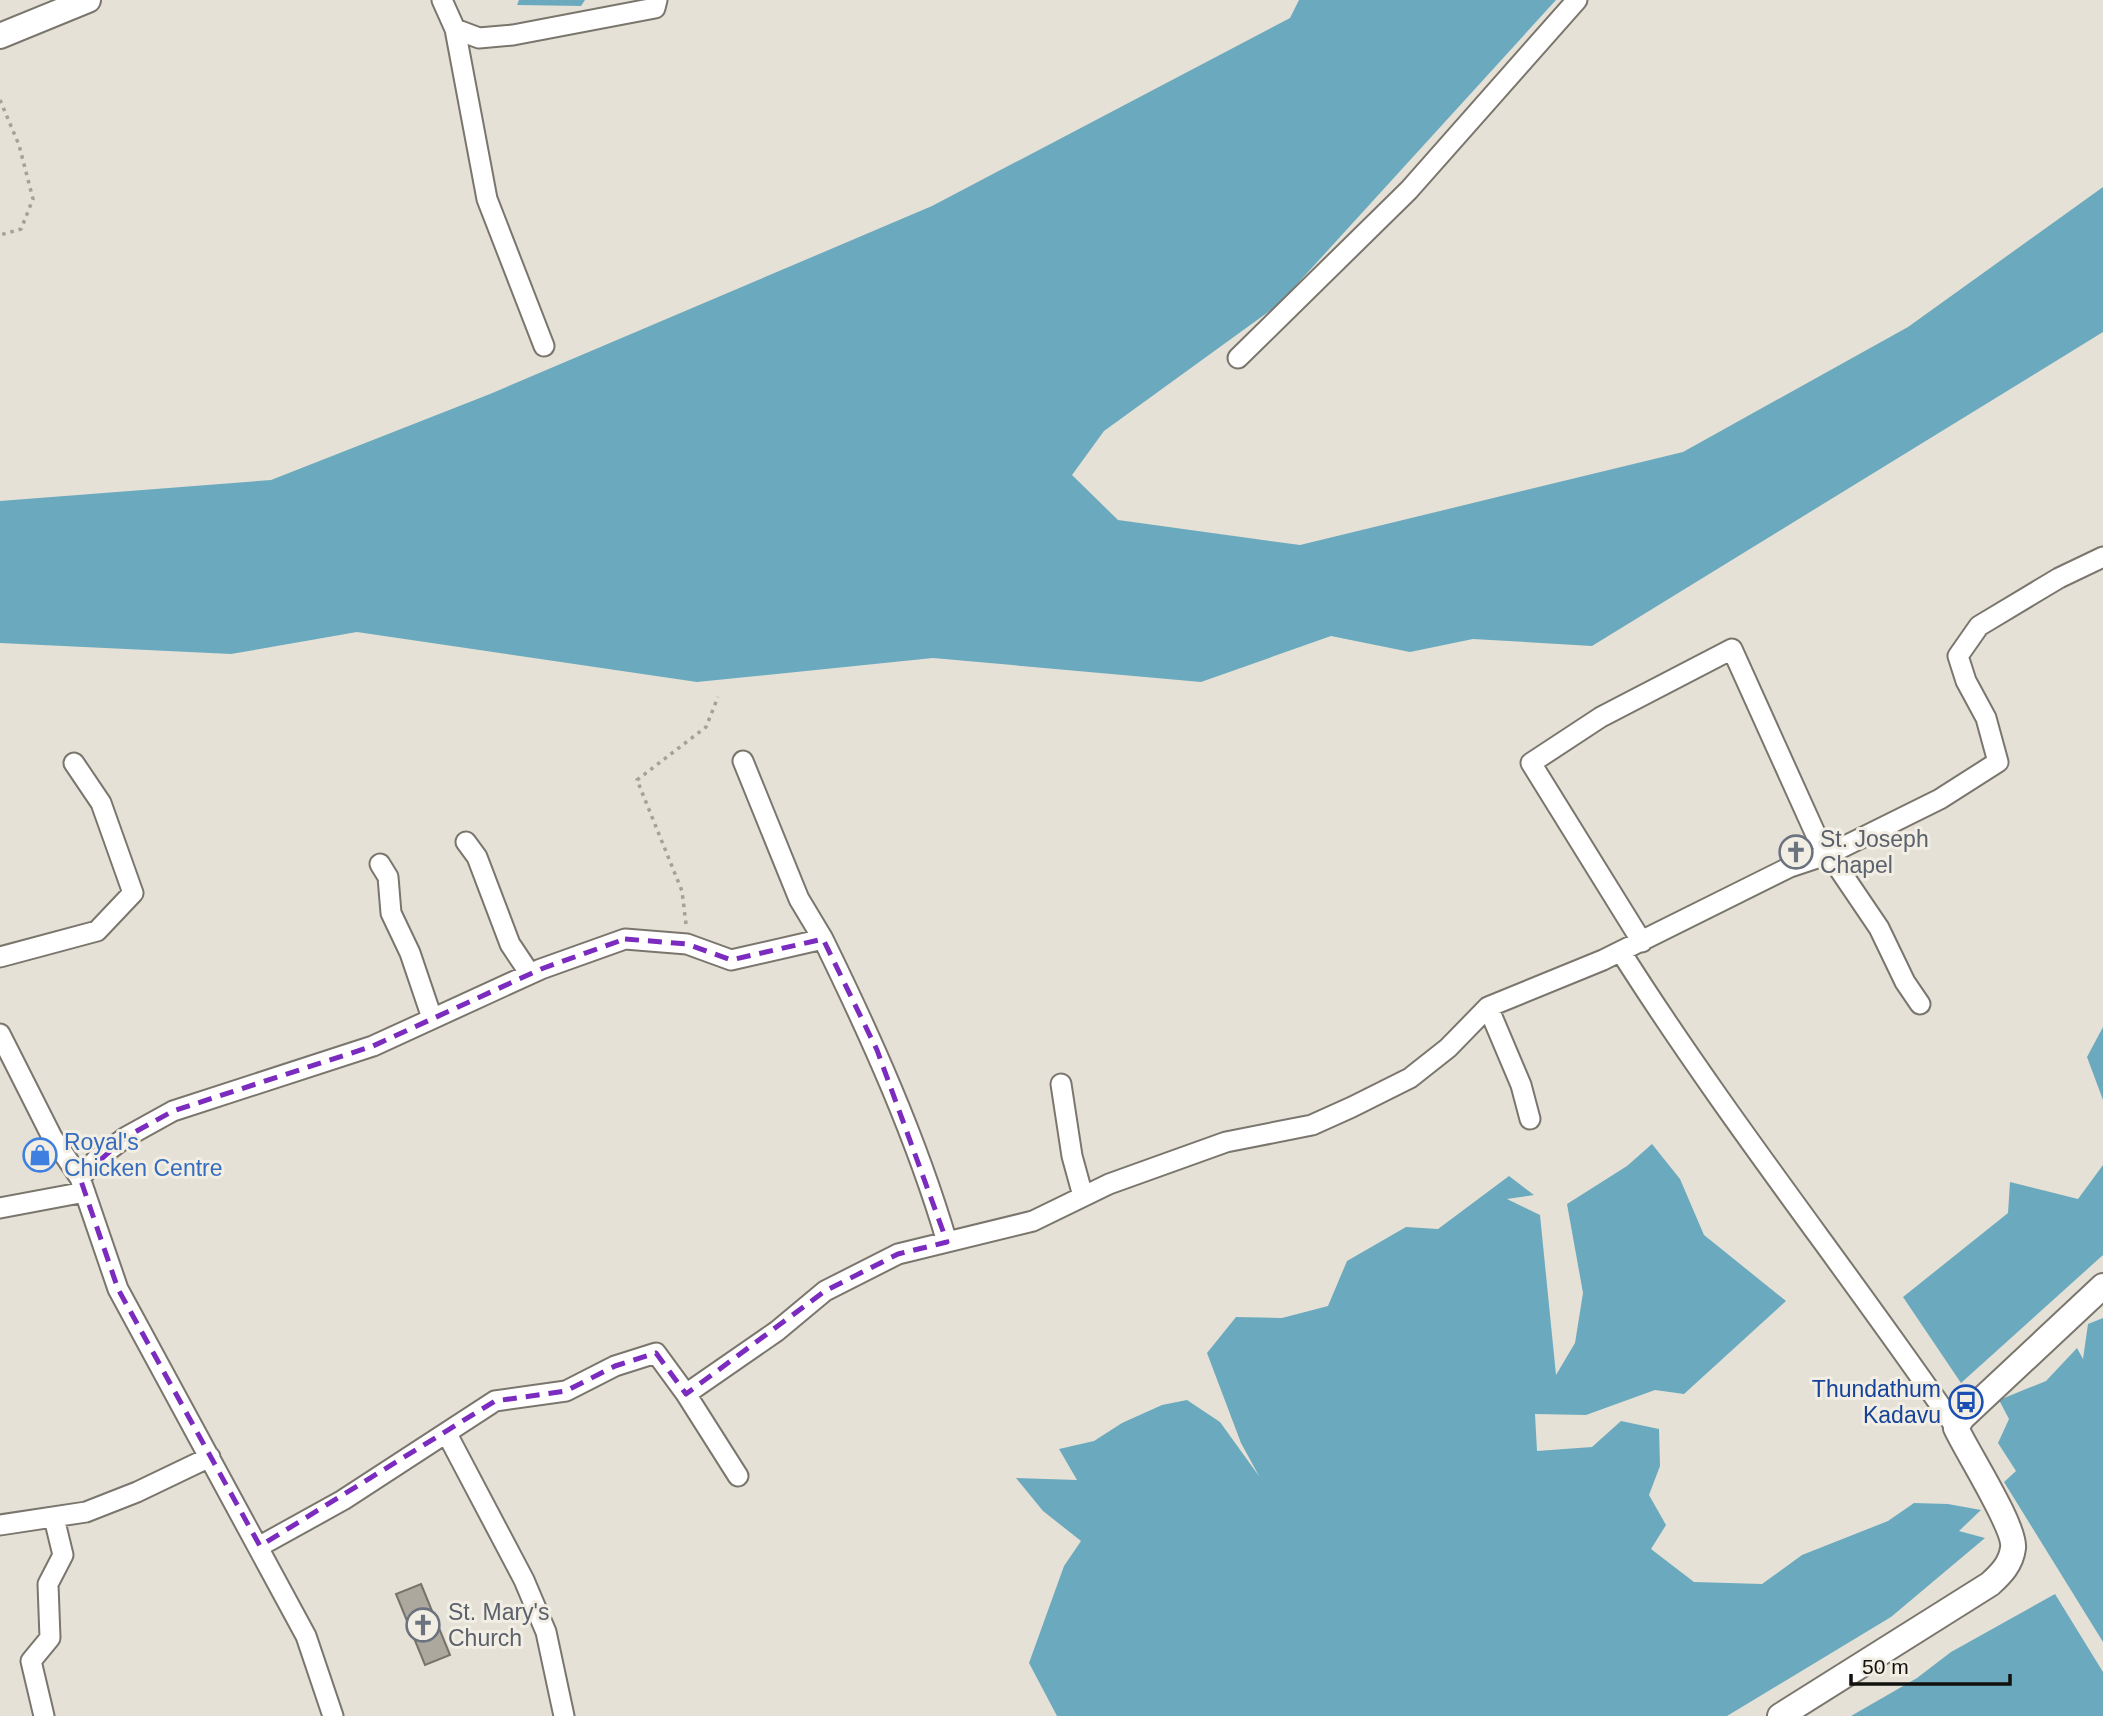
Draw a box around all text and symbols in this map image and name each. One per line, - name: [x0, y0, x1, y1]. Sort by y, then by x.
- place label: St. Joseph Chapel: [1820, 826, 1929, 878]
- church icon: St. Joseph Chapel: [1777, 833, 1815, 871]
- place label: Royal's Chicken Centre: [64, 1129, 223, 1181]
- shop icon: Royal's Chicken Centre: [21, 1136, 59, 1174]
- place label: Thundathum Kadavu: [1812, 1376, 1941, 1428]
- bus stop icon: Thundathum Kadavu: [1947, 1383, 1985, 1421]
- place label: St. Mary's Church: [448, 1599, 550, 1651]
- church icon: St. Mary's Church: [404, 1606, 442, 1644]
- scale bar: [1851, 1642, 2010, 1686]
- text: 50 m: [1862, 1655, 1909, 1678]

